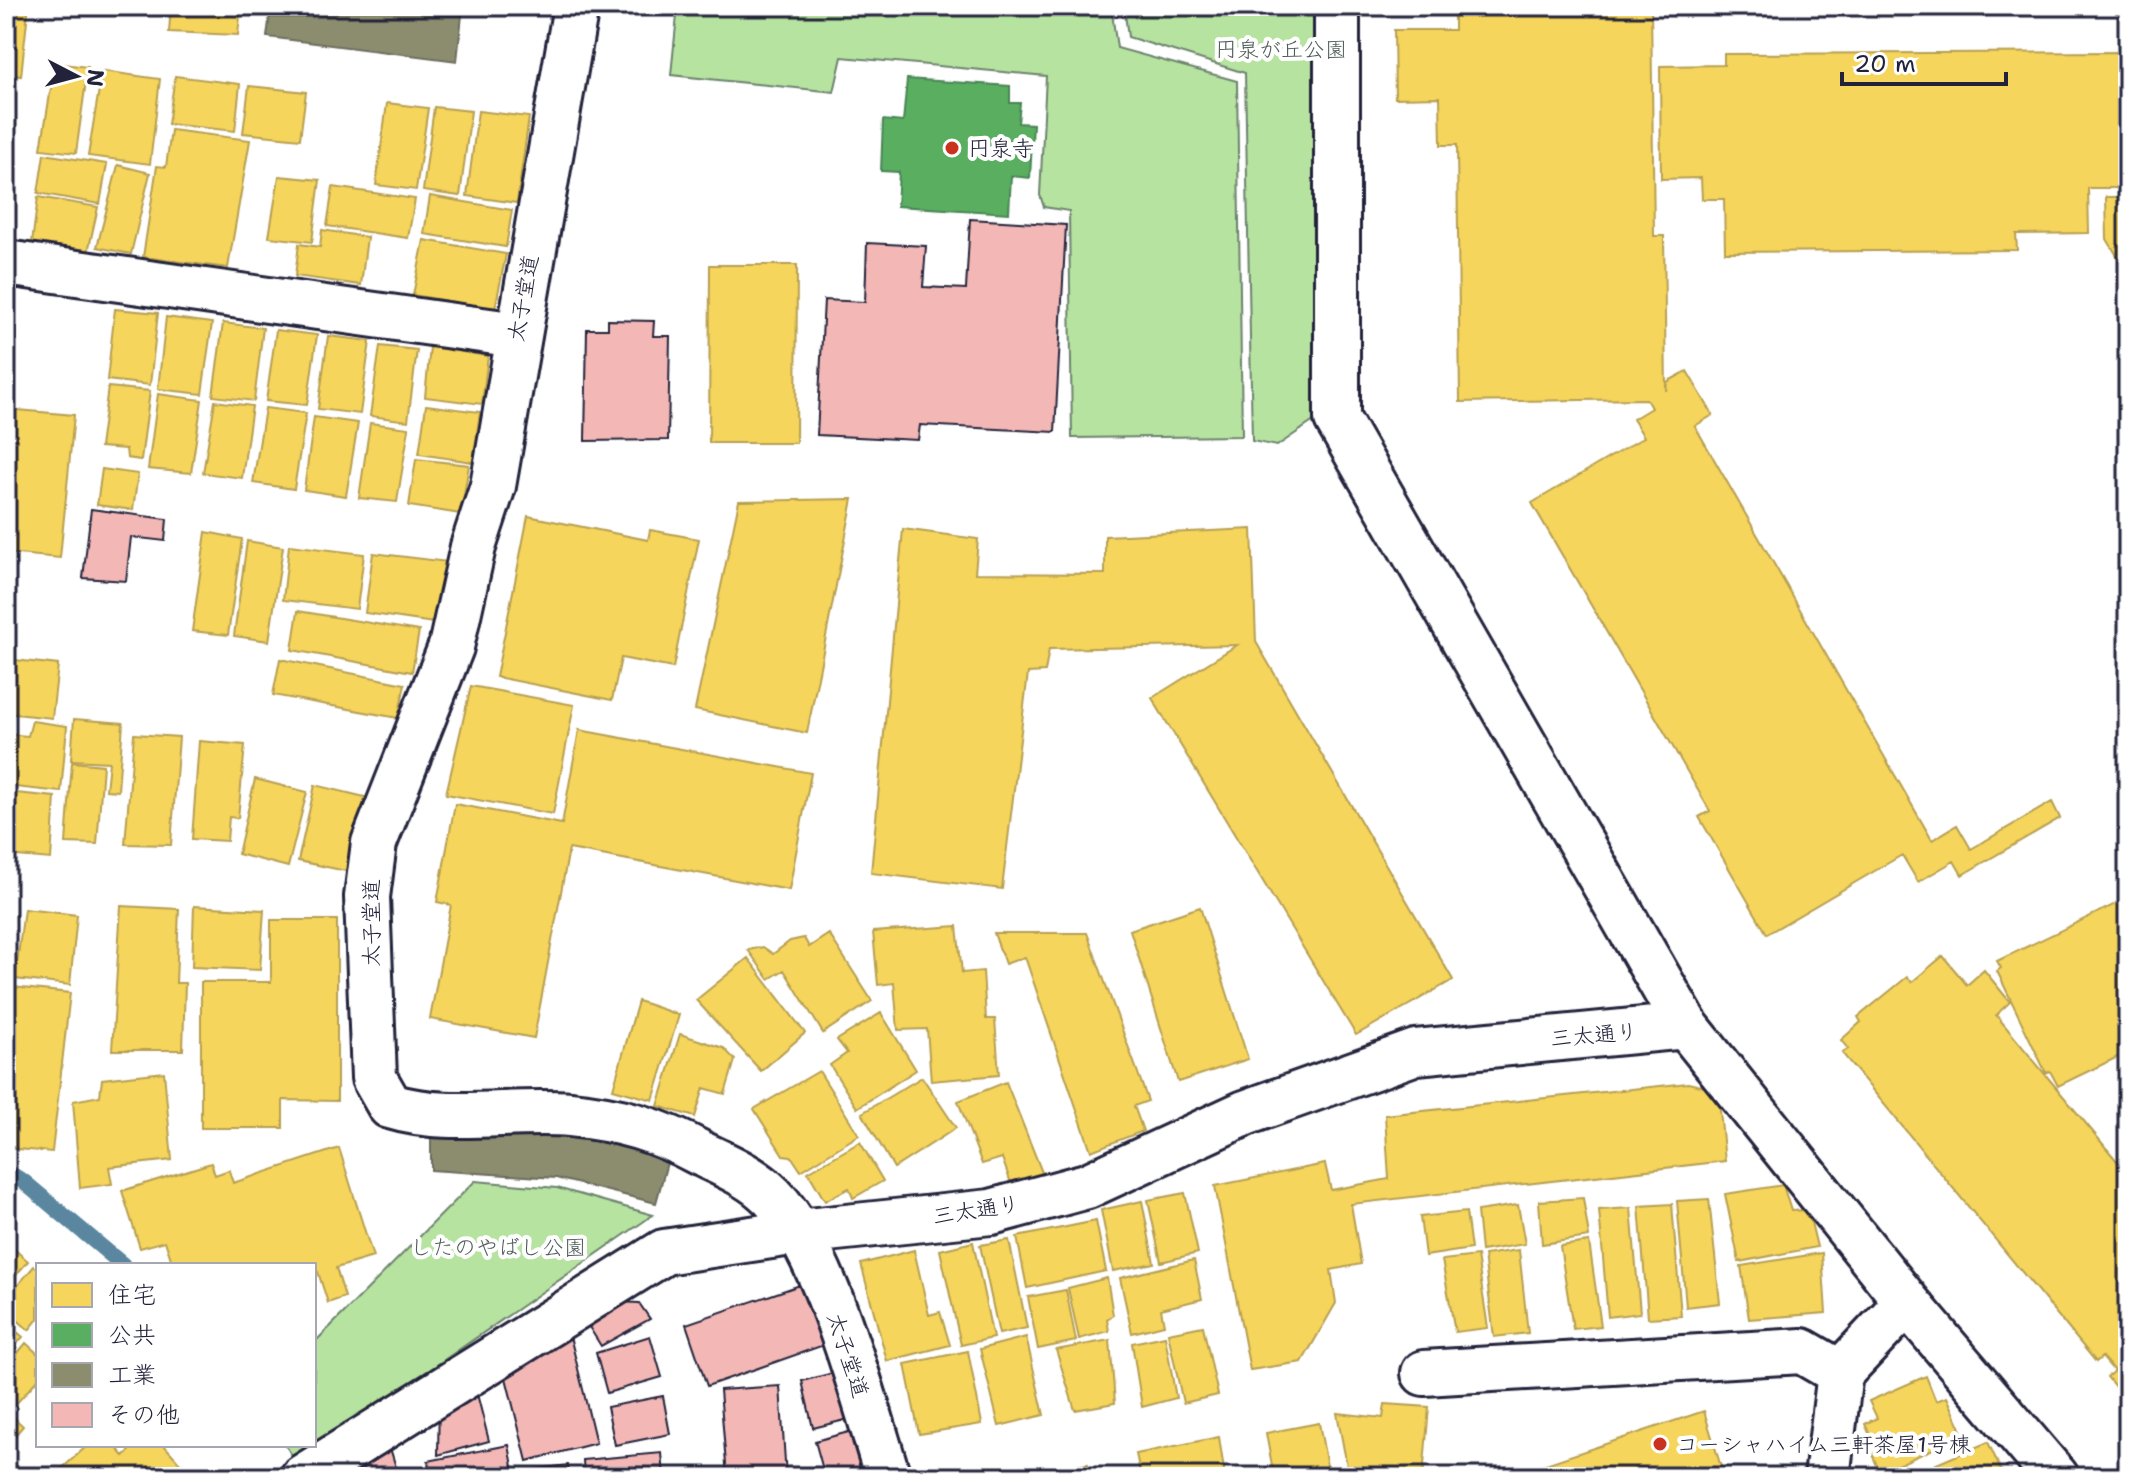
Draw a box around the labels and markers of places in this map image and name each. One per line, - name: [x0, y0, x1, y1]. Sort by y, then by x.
- place label: 円泉寺: [968, 134, 1034, 163]
- marker: 円泉寺: [943, 139, 961, 157]
- place label: コーシャハイム三軒茶屋1号棟: [1676, 1430, 1971, 1459]
- marker: コーシャハイム三軒茶屋1号棟: [1651, 1435, 1669, 1453]

